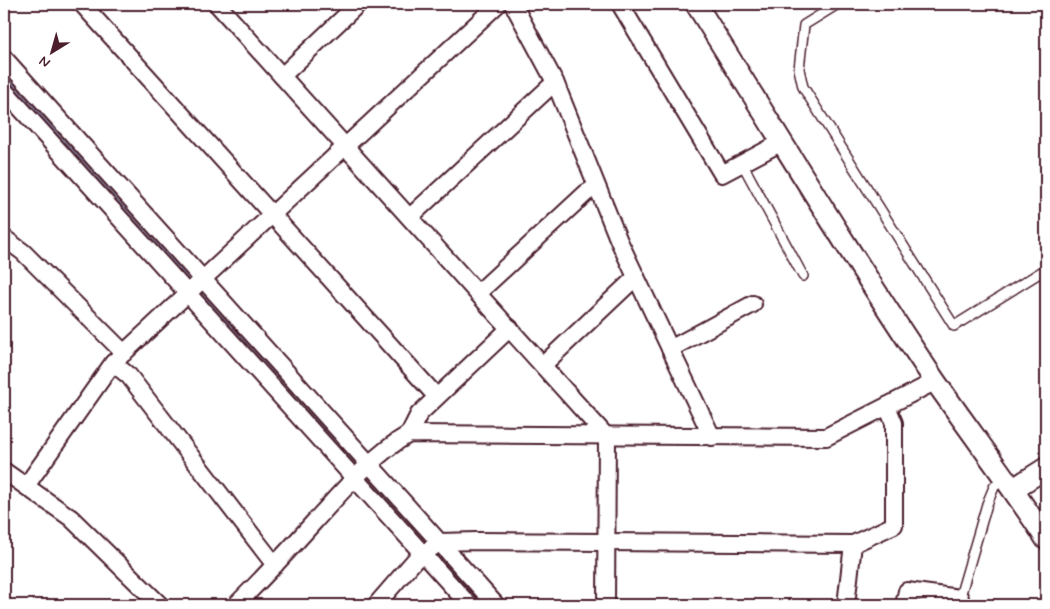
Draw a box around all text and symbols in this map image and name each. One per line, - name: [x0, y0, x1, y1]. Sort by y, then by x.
- north arrow: [28, 28, 78, 78]
- text: N: [36, 52, 54, 72]

